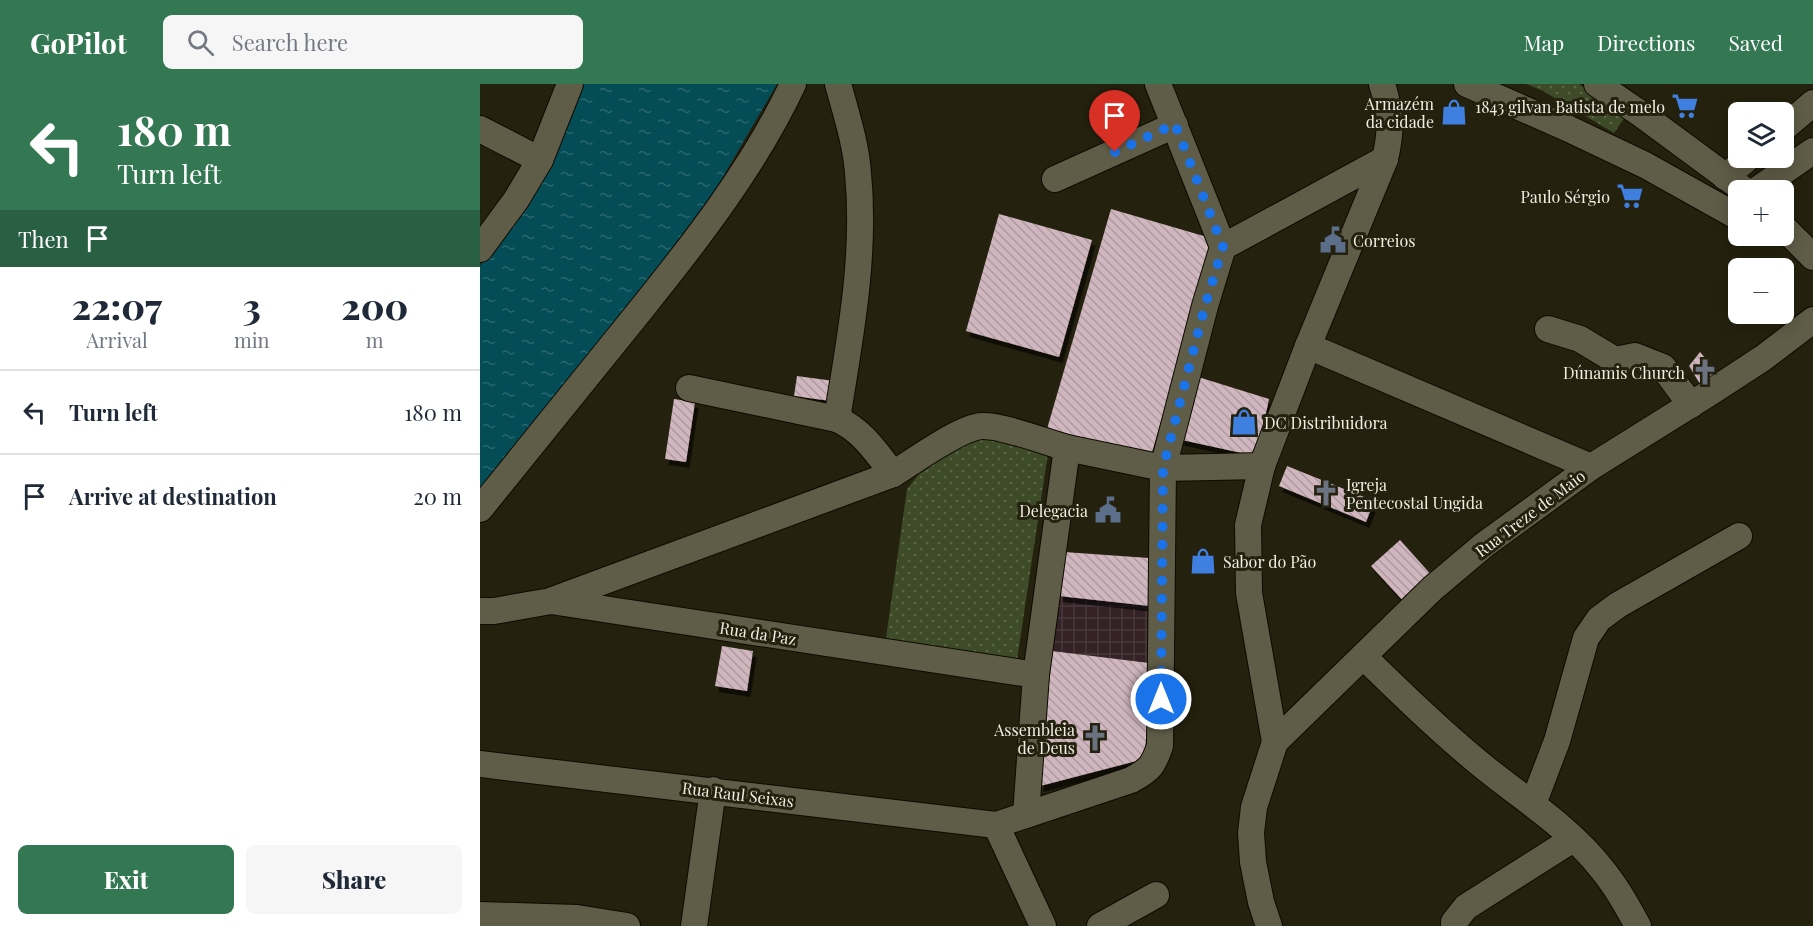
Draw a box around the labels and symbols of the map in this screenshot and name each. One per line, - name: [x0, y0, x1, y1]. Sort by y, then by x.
- pin: [1089, 90, 1140, 152]
- supermarket icon: 1843 gilvan Batista de melo: [1670, 91, 1700, 121]
- place label: Armazém da cidade: [1364, 93, 1434, 132]
- place label: 1843 gilvan Batista de melo: [1475, 96, 1665, 117]
- shop icon: Armazém da cidade: [1439, 97, 1469, 127]
- supermarket icon: Paulo Sérgio: [1615, 181, 1645, 211]
- place label: Paulo Sérgio: [1521, 186, 1610, 207]
- public building icon: Correios: [1318, 225, 1348, 255]
- place label: Correios: [1353, 230, 1415, 251]
- church icon: Dúnamis Church: [1690, 357, 1720, 387]
- place label: Dúnamis Church: [1563, 362, 1686, 383]
- shop icon: DC Distribuidora: [1229, 407, 1259, 437]
- place label: DC Distribuidora: [1264, 412, 1388, 433]
- street label: Rua Treze de Maio: [1471, 465, 1589, 561]
- place label: Igreja Pentecostal Ungida: [1346, 474, 1483, 513]
- church icon: Igreja Pentecostal Ungida: [1311, 478, 1341, 508]
- public building icon: Delegacia: [1093, 495, 1123, 525]
- place label: Delegacia: [1019, 500, 1088, 521]
- shop icon: Sabor do Pão: [1188, 546, 1218, 576]
- place label: Sabor do Pão: [1223, 551, 1316, 572]
- street label: Rua da Paz: [718, 617, 798, 649]
- position arrow: [1129, 667, 1193, 731]
- place label: Assembleia de Deus: [993, 719, 1075, 758]
- church icon: Assembleia de Deus: [1080, 723, 1110, 753]
- street label: Rua Raul Seixas: [681, 777, 795, 811]

